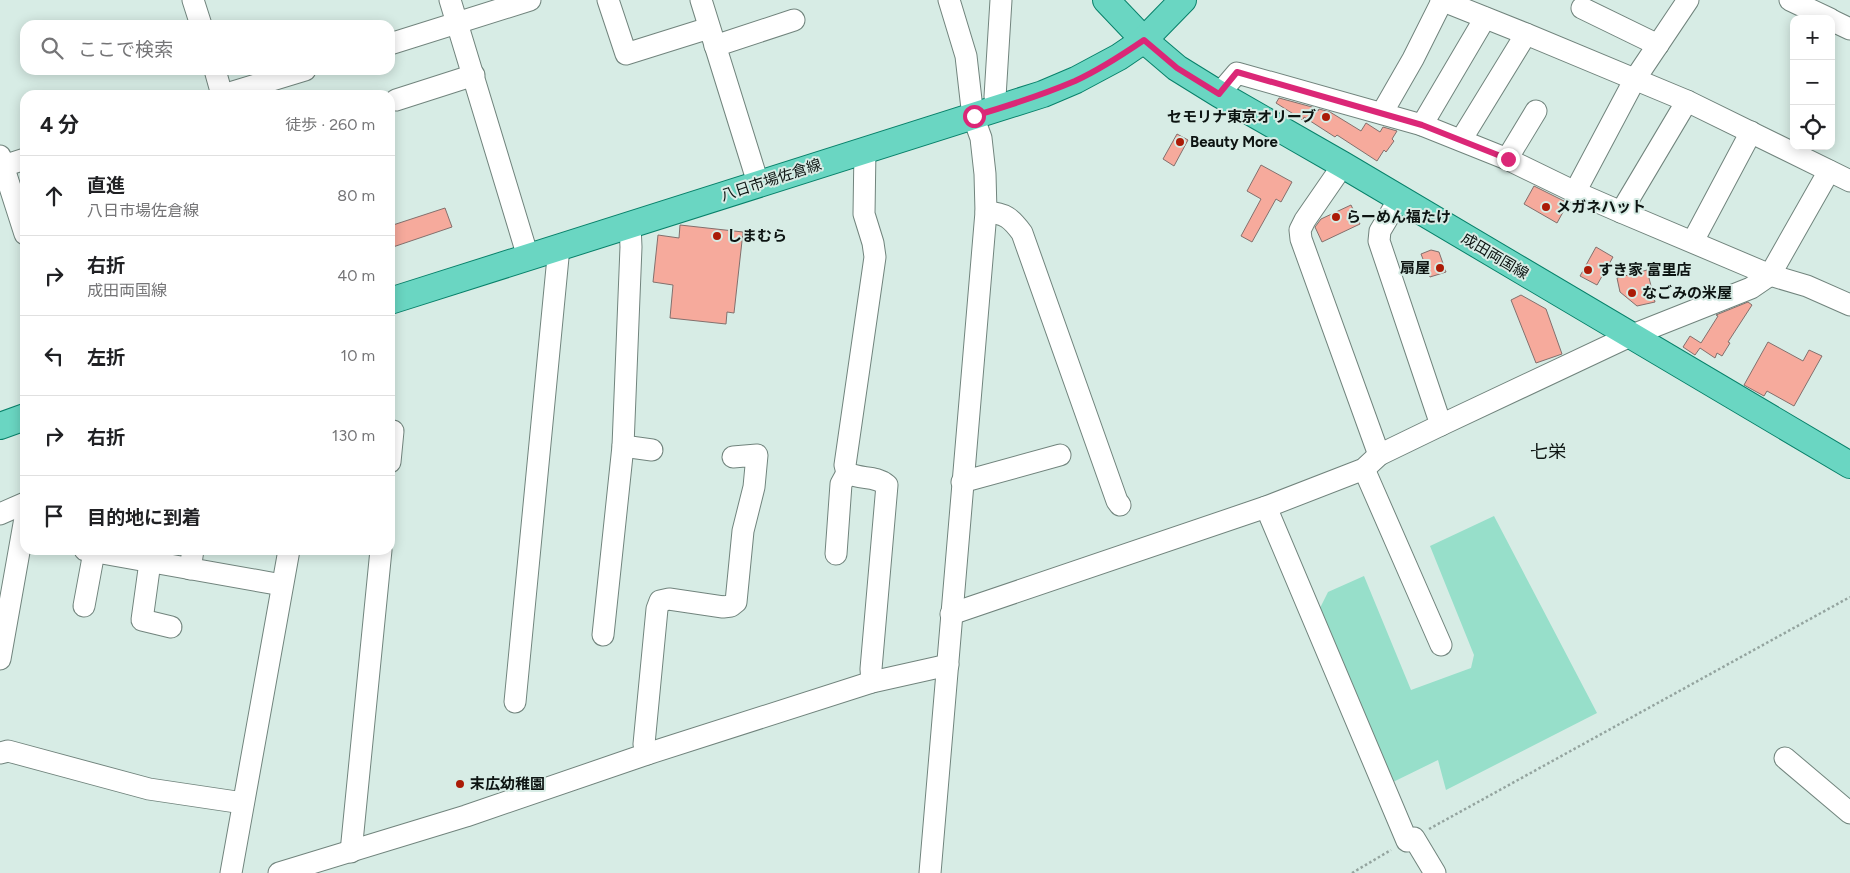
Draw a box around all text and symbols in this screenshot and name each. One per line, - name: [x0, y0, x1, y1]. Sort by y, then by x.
- map controls: [1790, 15, 1835, 150]
- button: +: [1790, 15, 1835, 60]
- search box: [20, 20, 395, 75]
- icon: search: [38, 34, 66, 62]
- text: ここで検索: [78, 38, 173, 61]
- button: −: [1790, 60, 1835, 105]
- route start: [963, 105, 986, 128]
- button: locate: [1790, 105, 1835, 150]
- place label: セモリナ東京オリーブ: [1167, 108, 1316, 126]
- marker: セモリナ東京オリーブ: [1320, 111, 1332, 123]
- text: 4 分: [40, 112, 79, 137]
- text: 徒歩 · 260 m: [285, 115, 375, 134]
- place label: Beauty More: [1190, 133, 1279, 151]
- marker: Beauty More: [1174, 136, 1186, 148]
- route end: [1497, 148, 1520, 171]
- street label: 八日市場佐倉線: [718, 155, 824, 205]
- text: 直進: [87, 174, 125, 197]
- icon: ahead: [40, 182, 68, 210]
- text: 80 m: [337, 186, 375, 205]
- place label: メガネハット: [1556, 198, 1646, 216]
- text: 八日市場佐倉線: [87, 201, 199, 220]
- marker: メガネハット: [1540, 201, 1552, 213]
- place label: らーめん福たけ: [1346, 208, 1451, 226]
- marker: らーめん福たけ: [1330, 211, 1342, 223]
- place label: しまむら: [727, 227, 787, 245]
- street label: 成田両国線: [1458, 229, 1532, 283]
- marker: しまむら: [711, 230, 723, 242]
- text: 右折: [87, 254, 125, 277]
- place label: 扇屋: [1400, 259, 1430, 277]
- place label: すき家 富里店: [1598, 261, 1692, 279]
- icon: right: [40, 262, 68, 290]
- marker: 扇屋: [1434, 262, 1446, 274]
- marker: すき家 富里店: [1582, 264, 1594, 276]
- text: 40 m: [337, 266, 375, 285]
- text: 成田両国線: [87, 281, 167, 300]
- place label: なごみの米屋: [1642, 284, 1732, 302]
- marker: なごみの米屋: [1626, 287, 1638, 299]
- icon: left: [40, 342, 68, 370]
- text: 左折: [87, 346, 125, 369]
- text: 10 m: [341, 346, 375, 365]
- icon: right: [40, 422, 68, 450]
- text: 右折: [87, 426, 125, 449]
- text: 130 m: [332, 426, 375, 445]
- district label: 七栄: [1530, 441, 1566, 463]
- icon: arrive: [40, 502, 68, 530]
- text: 目的地に到着: [87, 506, 201, 529]
- place label: 末広幼稚園: [470, 775, 545, 793]
- marker: 末広幼稚園: [454, 778, 466, 790]

